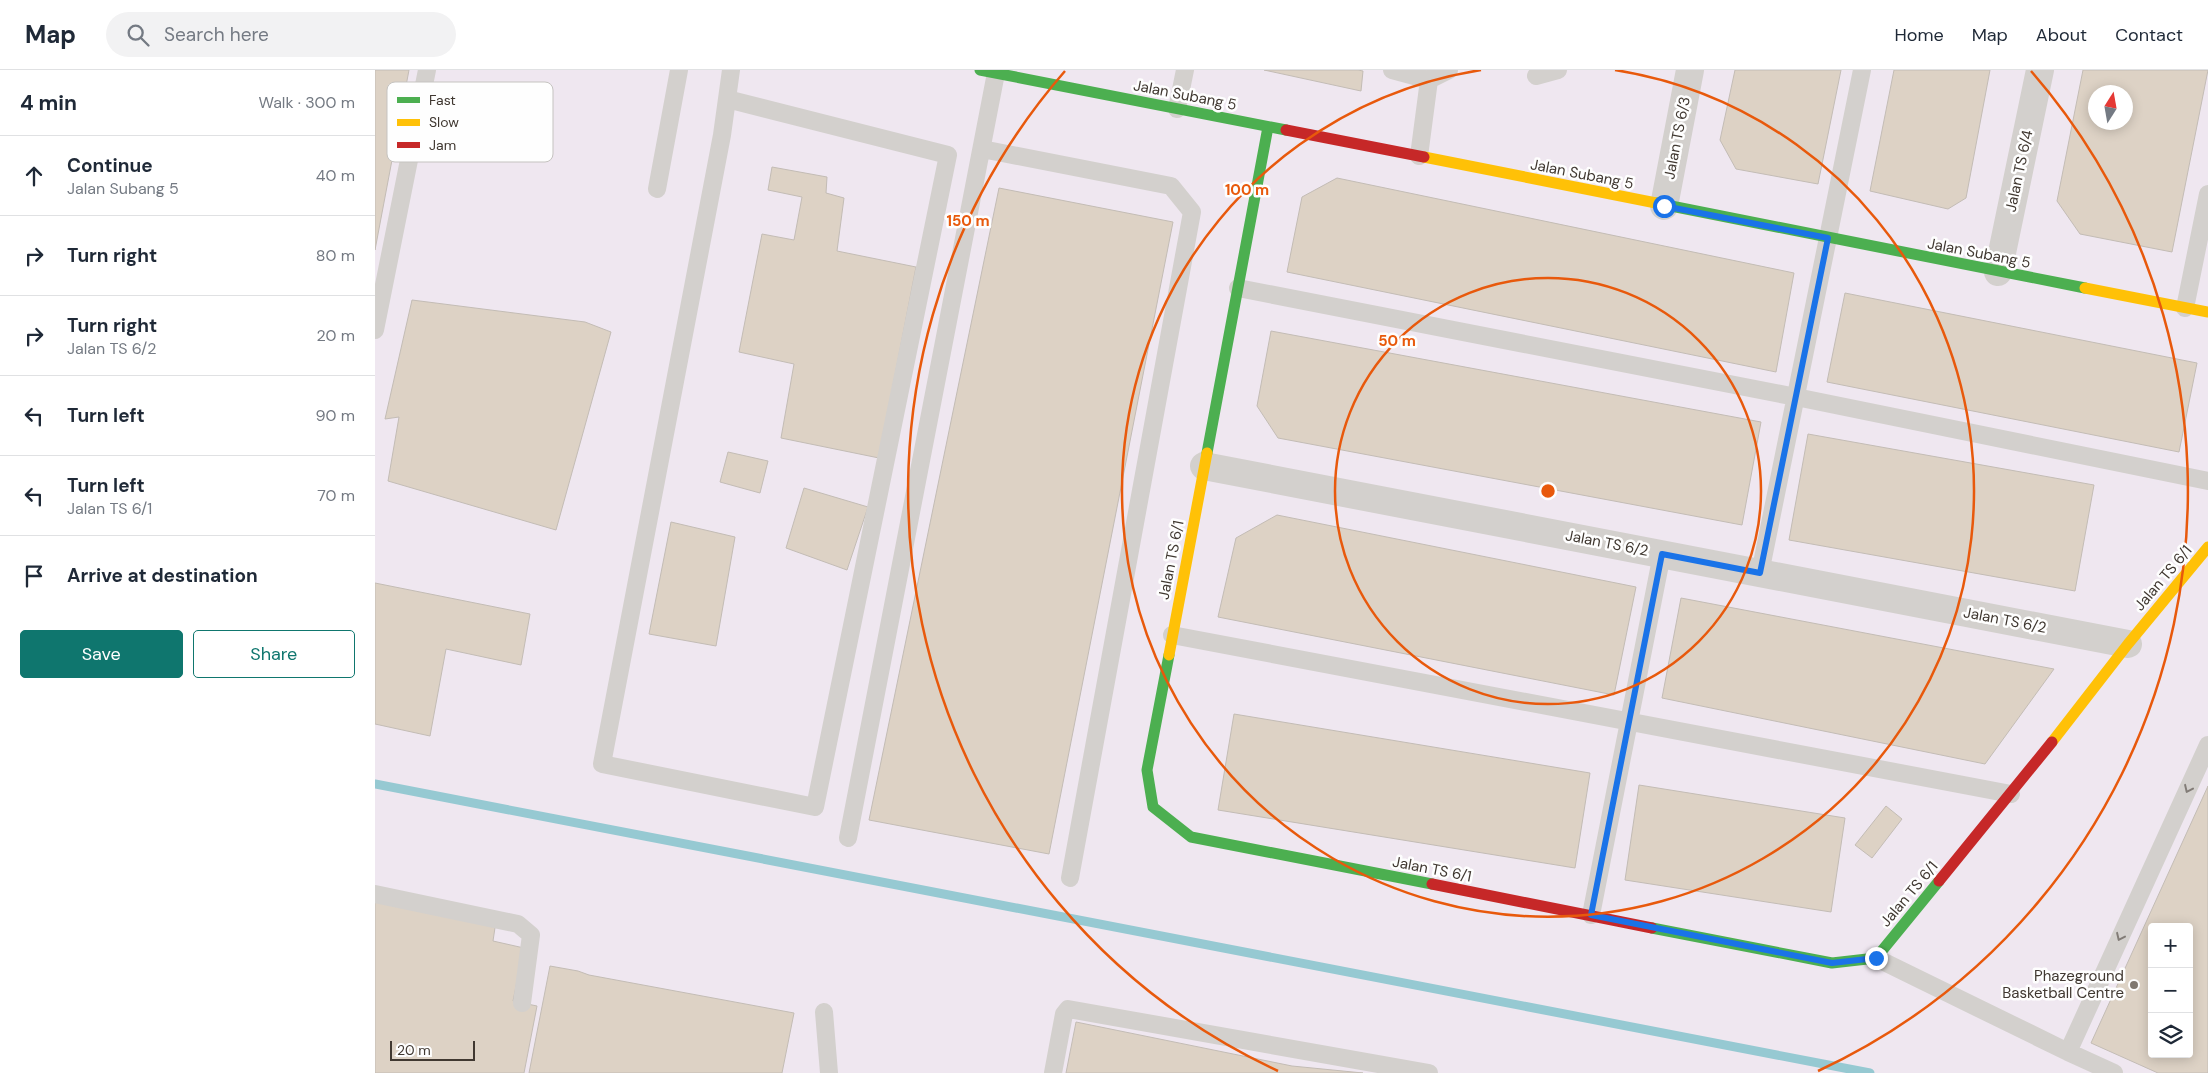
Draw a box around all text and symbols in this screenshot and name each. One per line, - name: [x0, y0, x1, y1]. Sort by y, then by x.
- search box: [106, 12, 456, 57]
- text: Map: [25, 19, 76, 50]
- icon: search: [124, 21, 152, 49]
- text: Search here: [164, 22, 269, 47]
- text: Home: [1894, 23, 1944, 47]
- text: Map: [1972, 23, 2008, 47]
- text: About: [2036, 23, 2087, 47]
- text: Contact: [2115, 23, 2183, 47]
- street label: Jalan Subang 5: [1132, 75, 1238, 115]
- legend: [387, 82, 553, 162]
- north arrow: [2088, 85, 2133, 130]
- text: 4 min: [20, 89, 77, 117]
- text: Fast: [429, 91, 456, 109]
- text: Walk · 300 m: [258, 92, 355, 113]
- street label: Jalan TS 6/3: [1659, 95, 1695, 181]
- text: Slow: [429, 113, 459, 131]
- street label: Jalan TS 6/4: [2001, 128, 2037, 214]
- text: Jam: [429, 136, 456, 154]
- text: Continue: [67, 153, 153, 178]
- street label: Jalan Subang 5: [1529, 154, 1635, 194]
- icon: ahead: [20, 162, 48, 190]
- text: 40 m: [316, 165, 355, 186]
- text: Jalan Subang 5: [67, 178, 179, 199]
- text: 100 m: [1225, 180, 1269, 200]
- route start: [1653, 195, 1676, 218]
- text: 150 m: [947, 211, 990, 231]
- street label: Jalan Subang 5: [1926, 233, 2032, 273]
- icon: right: [20, 242, 48, 270]
- text: Turn right: [67, 243, 157, 268]
- text: 80 m: [316, 245, 355, 266]
- text: Turn right: [67, 313, 157, 338]
- icon: right: [20, 322, 48, 350]
- text: 20 m: [316, 325, 355, 346]
- text: 50 m: [1378, 331, 1416, 351]
- text: Jalan TS 6/2: [67, 338, 157, 359]
- icon: left: [20, 402, 48, 430]
- text: Turn left: [67, 403, 145, 428]
- text: 90 m: [315, 405, 355, 426]
- text: Turn left: [67, 473, 145, 498]
- icon: left: [20, 482, 48, 510]
- centre of rings: [1539, 482, 1557, 500]
- text: 70 m: [317, 485, 355, 506]
- text: Jalan TS 6/1: [67, 498, 152, 519]
- street label: Jalan TS 6/1: [1154, 519, 1188, 601]
- street label: Jalan TS 6/2: [1564, 525, 1650, 561]
- street label: Jalan TS 6/1: [2130, 541, 2196, 615]
- icon: arrive: [20, 562, 48, 590]
- text: Arrive at destination: [67, 563, 258, 588]
- street label: Jalan TS 6/2: [1962, 602, 2048, 638]
- button: Save: [20, 630, 183, 678]
- button: Share: [193, 630, 355, 678]
- one-way arrow: [2184, 784, 2194, 793]
- street label: Jalan TS 6/1: [1391, 852, 1473, 886]
- street label: Jalan TS 6/1: [1876, 857, 1942, 931]
- map controls: [2148, 923, 2193, 1058]
- button: +: [2148, 923, 2193, 968]
- one-way arrow: [2116, 932, 2127, 941]
- route end: [1865, 947, 1888, 970]
- place label: Phazeground Basketball Centre: [2002, 966, 2124, 1003]
- button: −: [2148, 968, 2193, 1013]
- marker: Phazeground Basketball Centre: [2128, 979, 2140, 991]
- button: layers: [2148, 1013, 2193, 1058]
- scale bar: [390, 1038, 475, 1061]
- text: 20 m: [397, 1041, 431, 1059]

